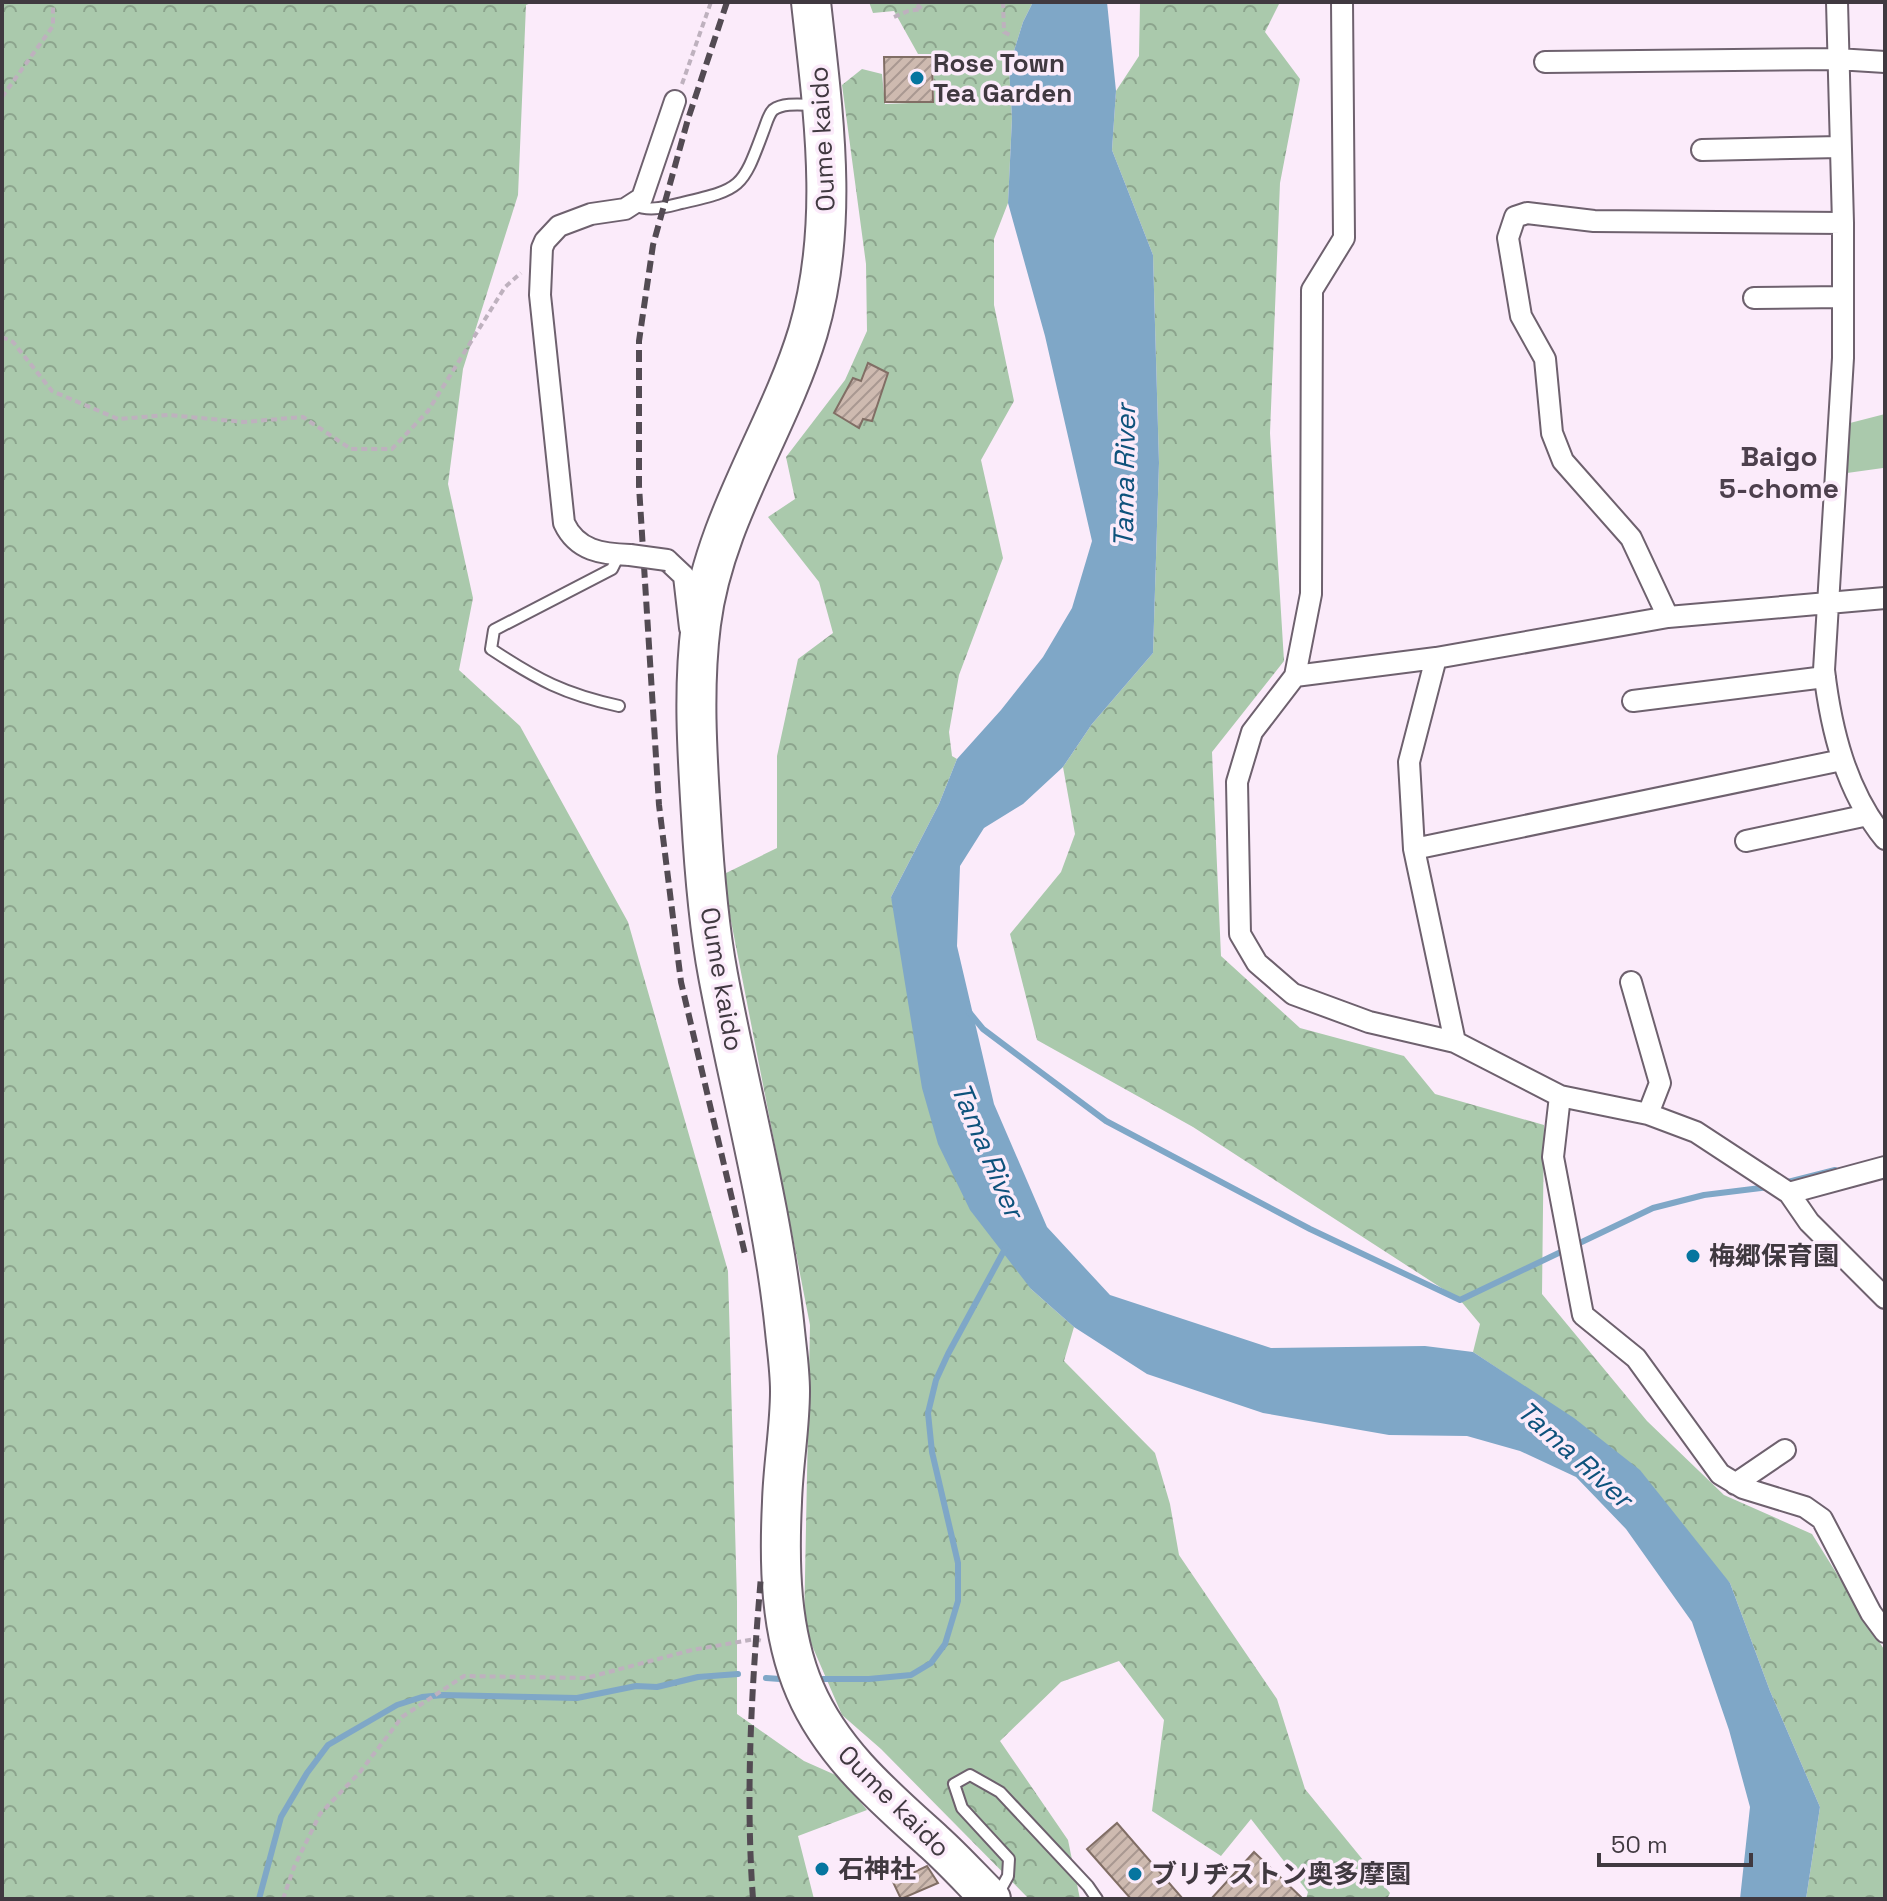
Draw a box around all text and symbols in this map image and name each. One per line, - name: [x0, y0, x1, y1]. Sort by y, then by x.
- place label: Rose Town Tea Garden: [933, 46, 1072, 110]
- street label: Oume kaido: [801, 65, 843, 213]
- marker: Rose Town Tea Garden: [908, 69, 926, 87]
- water label: Tama River: [1105, 400, 1143, 548]
- district label: Baigo 5-chome: [1719, 438, 1839, 506]
- street label: Oume kaido: [693, 904, 751, 1054]
- water label: Tama River: [943, 1077, 1034, 1226]
- place label: 梅郷保育園: [1709, 1239, 1839, 1273]
- marker: 梅郷保育園: [1684, 1247, 1702, 1265]
- water label: Tama River: [1510, 1393, 1643, 1518]
- street label: Oume kaido: [831, 1738, 957, 1864]
- scale bar: [1599, 1817, 1751, 1867]
- text: 50 m: [1611, 1829, 1668, 1860]
- place label: 石神社: [838, 1852, 916, 1886]
- place label: ブリヂストン奥多摩園: [1151, 1857, 1411, 1891]
- marker: 石神社: [813, 1860, 831, 1878]
- marker: ブリヂストン奥多摩園: [1126, 1865, 1144, 1883]

